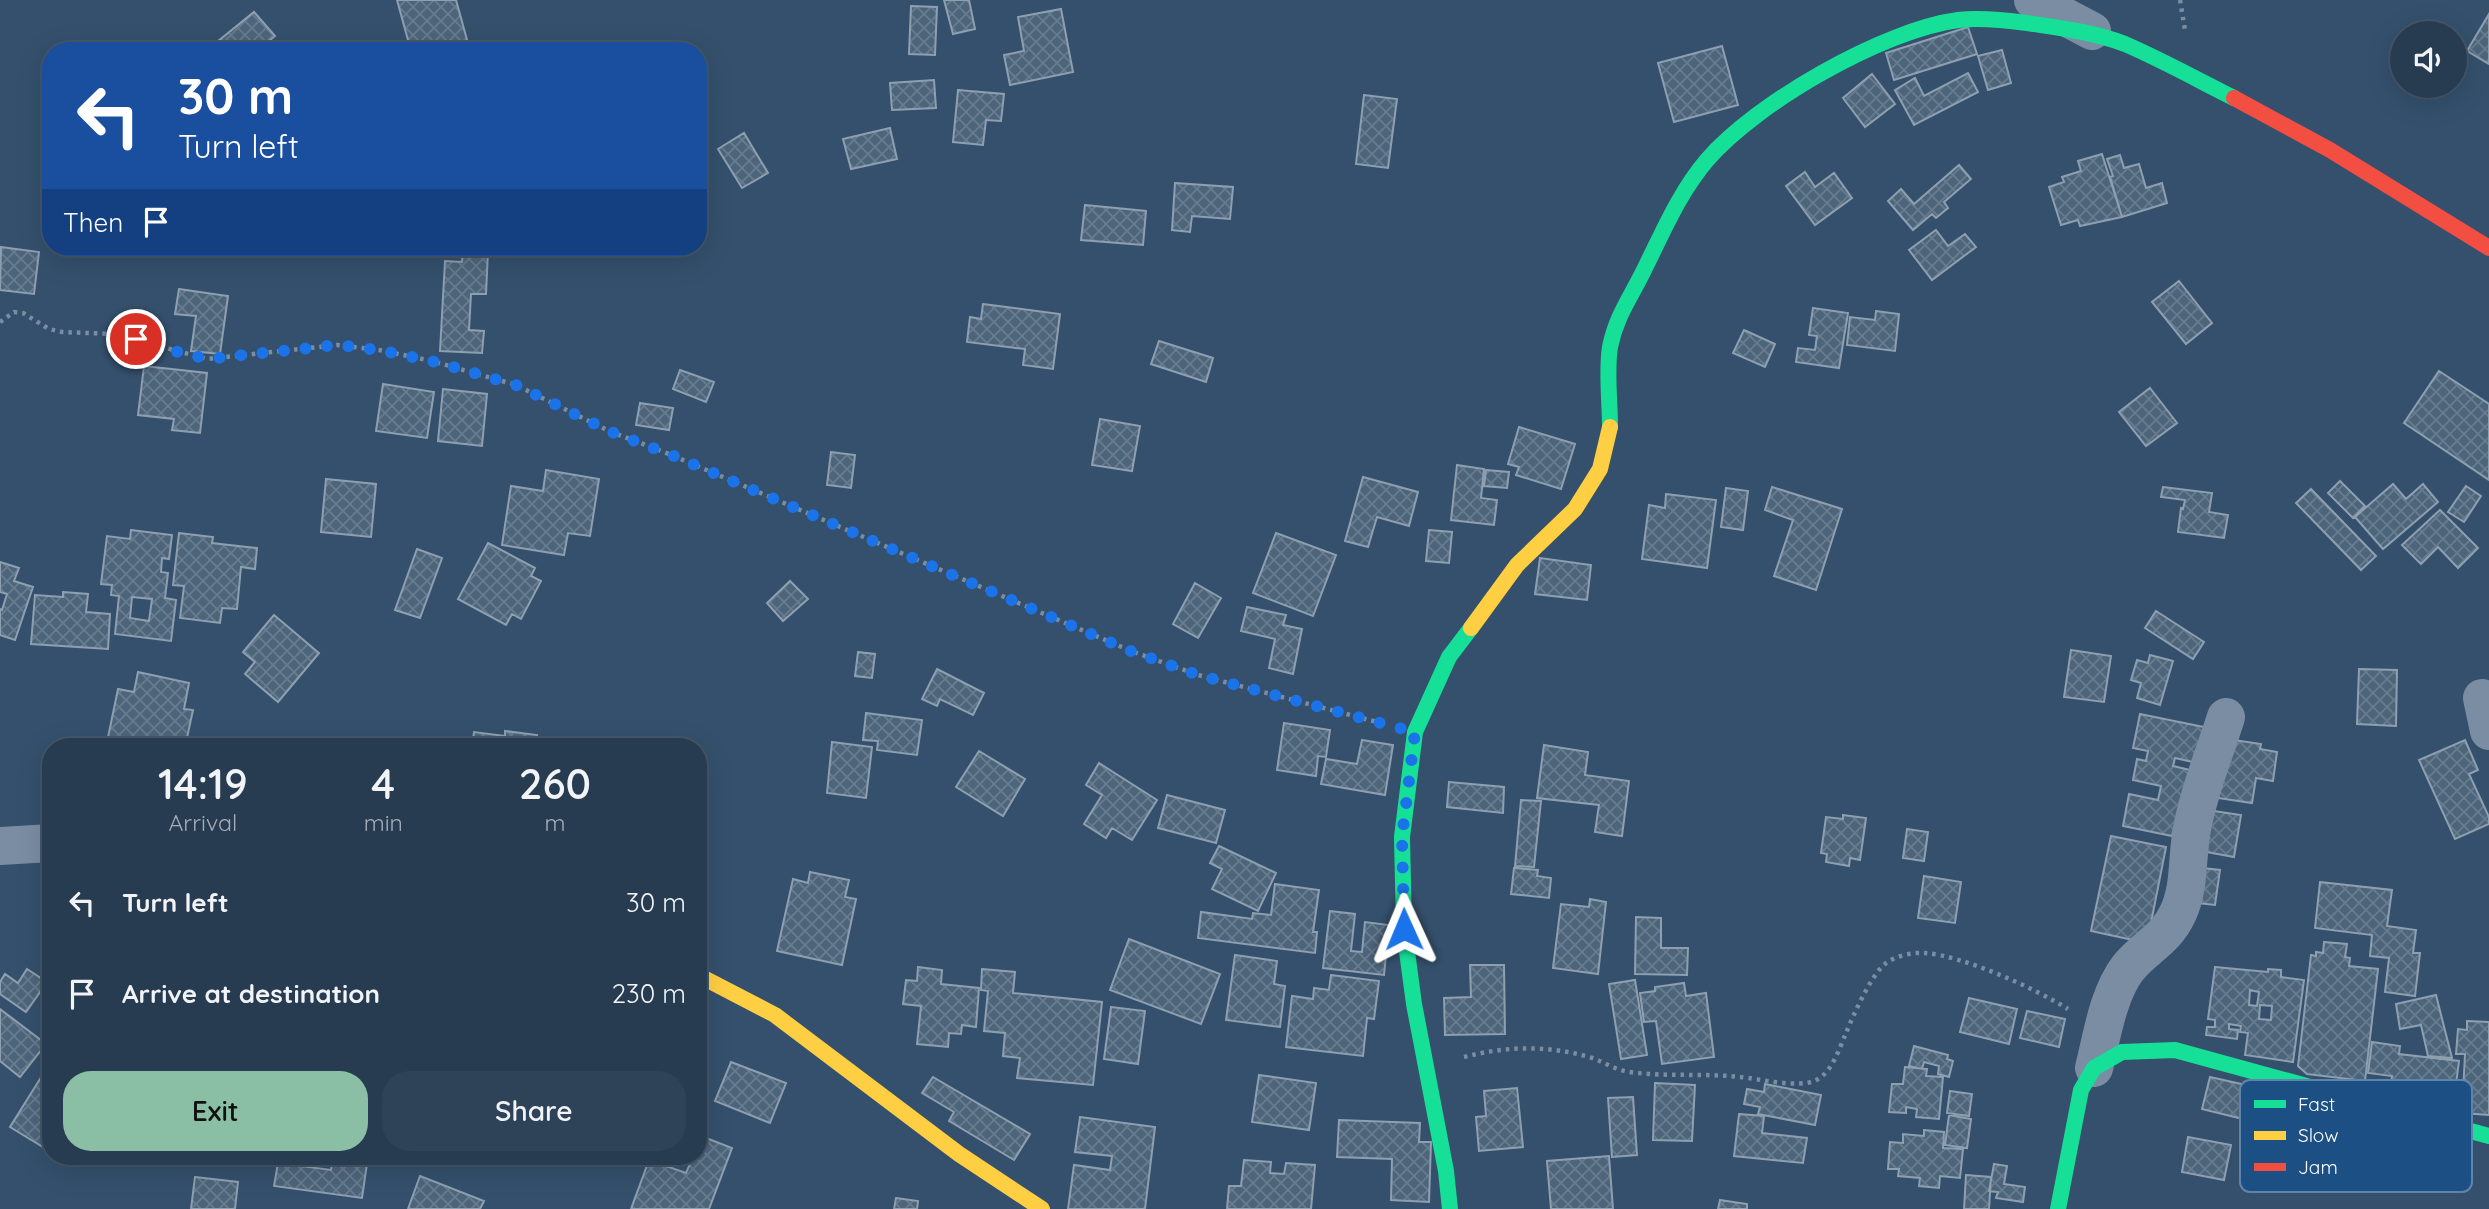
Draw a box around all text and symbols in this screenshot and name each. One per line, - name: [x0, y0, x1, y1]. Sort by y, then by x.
- map controls: [2390, 21, 2467, 98]
- button: sound: [2390, 21, 2467, 98]
- text: 30 m: [178, 65, 293, 126]
- icon: left: [63, 70, 154, 161]
- text: Turn left: [178, 126, 299, 166]
- icon: arrive: [137, 203, 175, 241]
- text: Then: [63, 206, 123, 239]
- pin: [106, 309, 166, 369]
- icon: arrive: [117, 320, 155, 358]
- text: 14:19: [158, 757, 248, 810]
- text: 4: [371, 757, 395, 810]
- text: 260: [519, 757, 591, 810]
- text: Arrival: [168, 808, 237, 837]
- text: min: [364, 808, 403, 837]
- text: m: [544, 808, 565, 837]
- icon: left: [63, 884, 101, 922]
- text: Turn left: [122, 886, 229, 919]
- text: 30 m: [626, 886, 686, 919]
- position arrow: [1367, 892, 1441, 966]
- icon: arrive: [63, 975, 101, 1013]
- text: Arrive at destination: [122, 977, 380, 1010]
- text: 230 m: [612, 977, 686, 1010]
- button: Exit: [63, 1071, 368, 1151]
- button: Share: [382, 1071, 686, 1151]
- legend: [2240, 1080, 2472, 1192]
- text: Fast: [2298, 1092, 2335, 1116]
- text: Slow: [2298, 1123, 2339, 1147]
- text: Jam: [2298, 1155, 2338, 1179]

